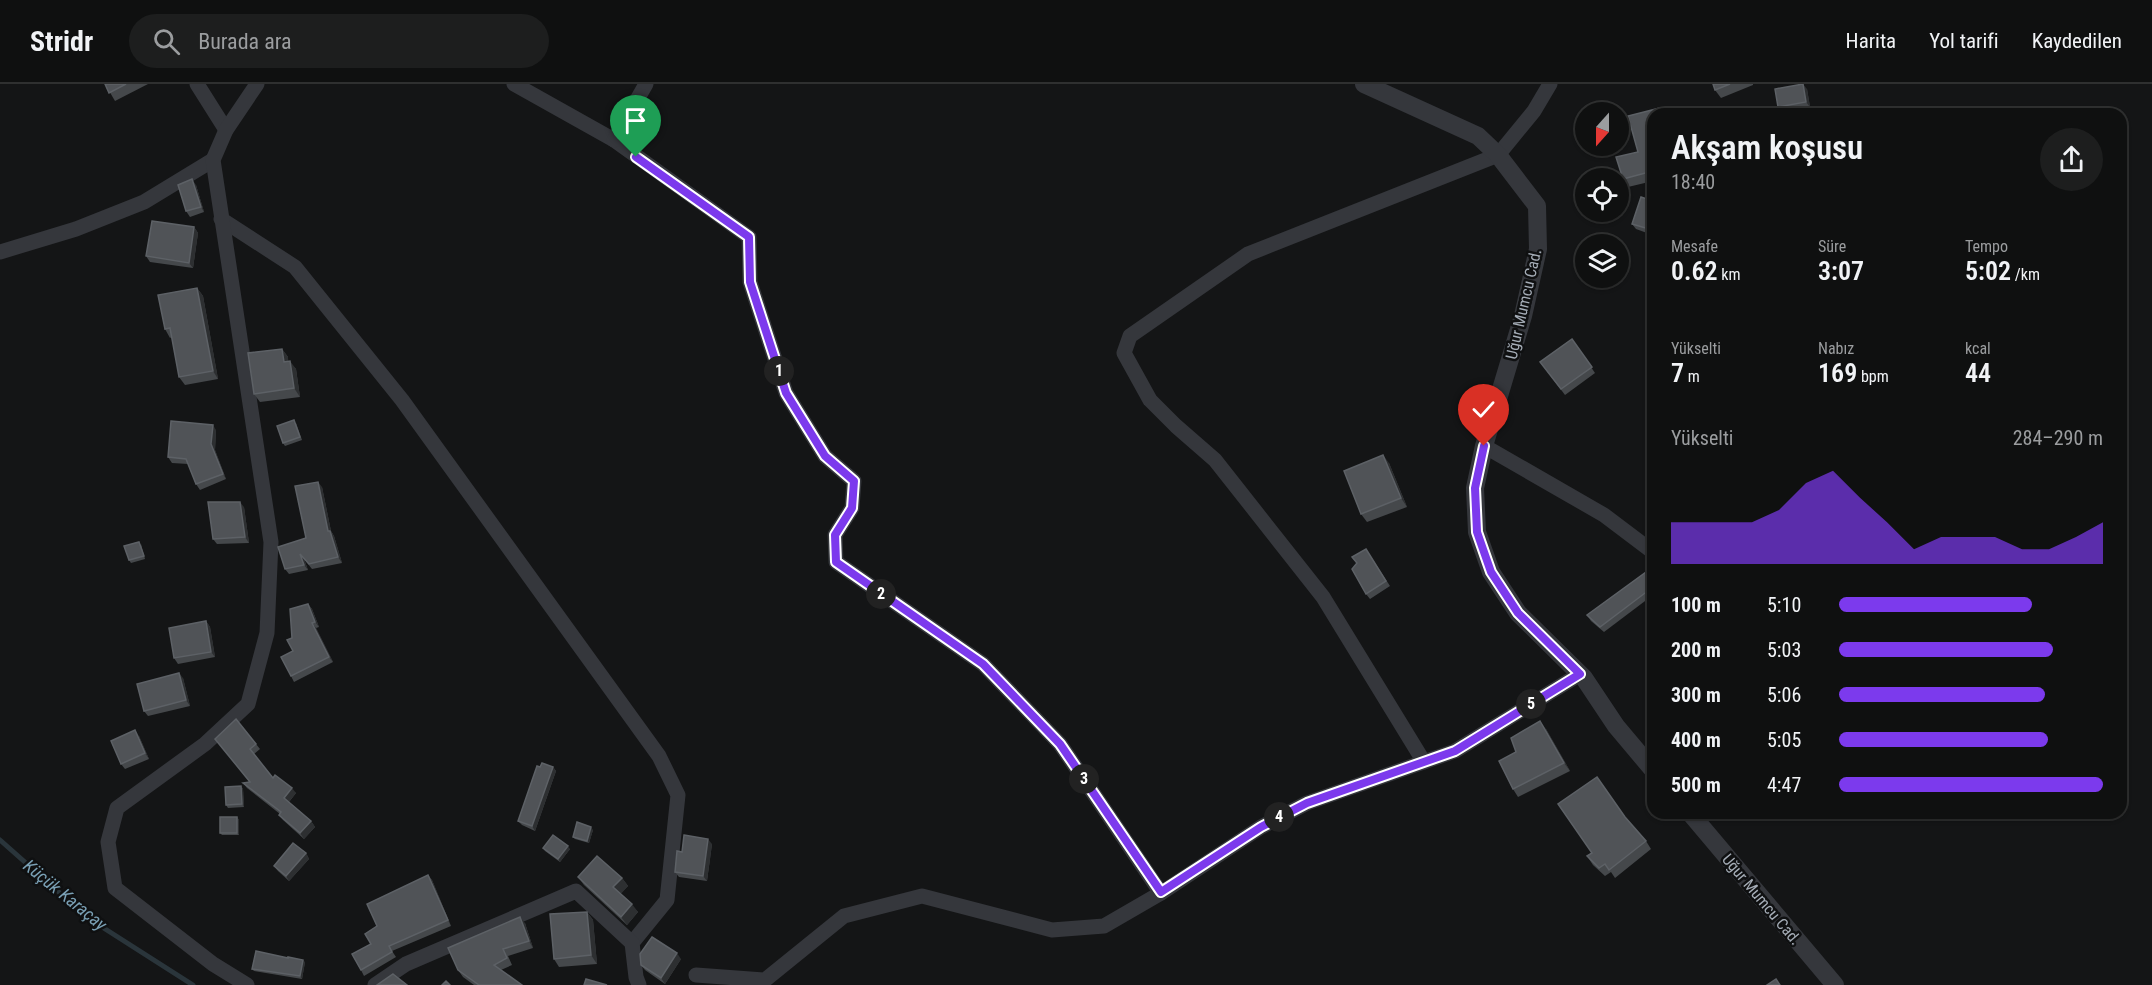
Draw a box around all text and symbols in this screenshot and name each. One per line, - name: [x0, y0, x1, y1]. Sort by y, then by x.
- search box: [129, 14, 549, 68]
- text: Stridr: [30, 25, 93, 58]
- icon: search: [150, 25, 183, 58]
- text: Burada ara: [198, 29, 291, 54]
- text: Harita: [1846, 29, 1896, 53]
- text: Yol tarifi: [1929, 29, 1999, 53]
- text: Kaydedilen: [2032, 29, 2122, 53]
- pin: [610, 95, 661, 157]
- north arrow: [1575, 102, 1629, 156]
- map controls: [1575, 102, 1629, 288]
- icon: arrive: [619, 104, 652, 137]
- text: Akşam koşusu: [1671, 128, 1863, 167]
- button: share: [2040, 128, 2103, 191]
- button: locate: [1575, 168, 1629, 222]
- text: 18:40: [1671, 170, 1715, 194]
- button: layers: [1575, 234, 1629, 288]
- text: Mesafe: [1671, 237, 1718, 256]
- text: Süre: [1818, 237, 1846, 256]
- text: Tempo: [1965, 237, 2008, 256]
- street label: Uğur Mumcu Cad.: [1502, 247, 1545, 361]
- text: 0.62: [1671, 256, 1718, 286]
- text: 3:07: [1818, 256, 1864, 286]
- text: 5:02: [1965, 256, 2011, 286]
- text: km: [1718, 265, 1741, 284]
- text: /km: [2011, 265, 2040, 284]
- text: Yükselti: [1671, 339, 1721, 358]
- text: Nabız: [1818, 339, 1854, 358]
- text: kcal: [1965, 339, 1991, 358]
- pin: 1: [764, 356, 794, 386]
- text: 7: [1671, 358, 1684, 388]
- text: 169: [1818, 358, 1857, 388]
- text: 44: [1965, 358, 1991, 388]
- text: 1: [775, 361, 783, 380]
- text: m: [1684, 367, 1700, 386]
- text: bpm: [1857, 367, 1889, 386]
- pin: [1458, 384, 1509, 446]
- icon: check: [1467, 393, 1500, 426]
- text: Yükselti: [1671, 426, 1733, 450]
- text: 284–290 m: [2013, 426, 2103, 450]
- pin: 2: [866, 579, 896, 609]
- text: 2: [877, 584, 885, 603]
- text: 100 m: [1671, 593, 1721, 617]
- text: 5:10: [1767, 593, 1801, 617]
- text: 200 m: [1671, 638, 1721, 662]
- text: 5:03: [1767, 638, 1801, 662]
- text: 300 m: [1671, 683, 1721, 707]
- text: 5:06: [1767, 683, 1801, 707]
- pin: 5: [1516, 689, 1546, 719]
- text: 5: [1527, 694, 1535, 713]
- text: 400 m: [1671, 728, 1721, 752]
- text: 5:05: [1767, 728, 1801, 752]
- pin: 3: [1069, 764, 1099, 794]
- text: 3: [1080, 769, 1088, 788]
- text: 500 m: [1671, 773, 1721, 797]
- text: 4:47: [1767, 773, 1801, 797]
- pin: 4: [1264, 802, 1294, 832]
- text: 4: [1275, 807, 1283, 826]
- street label: Uğur Mumcu Cad.: [1718, 850, 1805, 949]
- water label: Küçük Karaçay: [19, 855, 112, 935]

